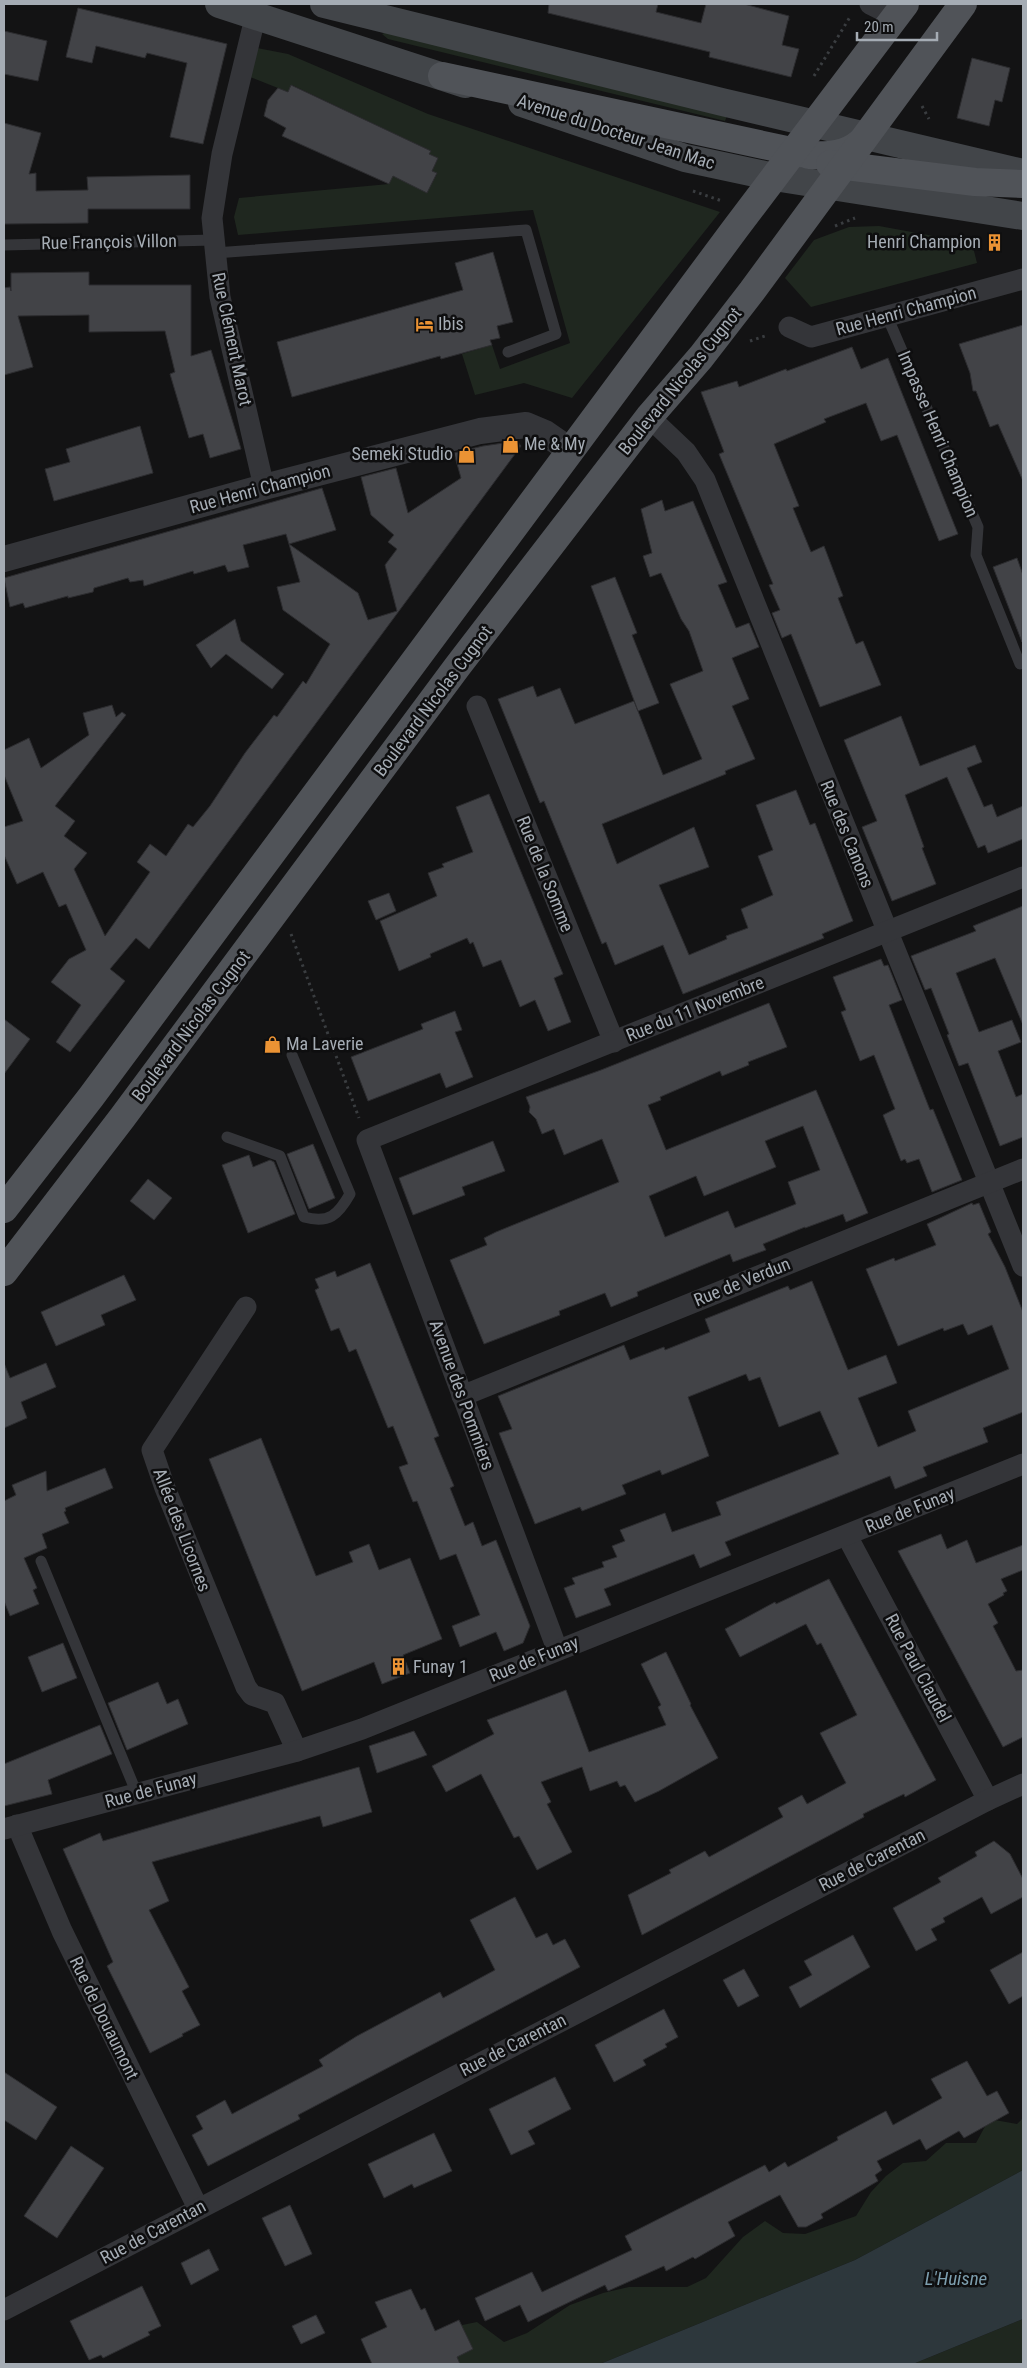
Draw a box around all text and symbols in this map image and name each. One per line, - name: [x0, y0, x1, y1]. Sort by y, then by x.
- scale bar: [857, 10, 937, 42]
- text: 20 m: [864, 18, 894, 36]
- street label: Avenue du Docteur Jean Mac: [515, 90, 718, 173]
- street label: Rue François Villon: [41, 230, 177, 253]
- place label: Henri Champion: [867, 231, 981, 252]
- building icon: Henri Champion: [985, 232, 1005, 252]
- street label: Rue Clément Marot: [208, 270, 257, 407]
- street label: Rue Henri Champion: [833, 282, 978, 339]
- street label: Boulevard Nicolas Cugnot: [614, 303, 745, 458]
- place label: Ibis: [438, 313, 464, 334]
- hotel icon: Ibis: [414, 314, 434, 334]
- street label: Impasse Henri Champion: [894, 348, 983, 520]
- place label: Me & My: [524, 433, 586, 454]
- shop icon: Me & My: [500, 434, 520, 454]
- place label: Semeki Studio: [351, 443, 453, 464]
- shop icon: Semeki Studio: [457, 444, 477, 464]
- street label: Rue Henri Champion: [187, 460, 332, 517]
- street label: Boulevard Nicolas Cugnot: [369, 621, 496, 780]
- street label: Rue des Canons: [816, 777, 879, 891]
- street label: Rue de la Somme: [513, 813, 578, 935]
- street label: Boulevard Nicolas Cugnot: [127, 946, 254, 1105]
- street label: Rue du 11 Novembre: [623, 971, 767, 1046]
- place label: Ma Laverie: [286, 1033, 363, 1054]
- shop icon: Ma Laverie: [262, 1034, 282, 1054]
- street label: Rue de Verdun: [691, 1253, 793, 1310]
- street label: Avenue des Pommiers: [426, 1317, 499, 1473]
- street label: Allée des Licornes: [149, 1465, 216, 1594]
- street label: Rue de Funay: [862, 1482, 958, 1537]
- street label: Rue Paul Claudel: [881, 1610, 956, 1725]
- street label: Rue de Funay: [486, 1631, 582, 1686]
- place label: Funay 1: [413, 1656, 468, 1677]
- building icon: Funay 1: [389, 1657, 409, 1677]
- street label: Rue de Funay: [103, 1767, 200, 1812]
- street label: Rue de Carentan: [815, 1824, 928, 1895]
- street label: Rue de Douaumont: [66, 1953, 143, 2083]
- street label: Rue de Carentan: [456, 2009, 569, 2080]
- street label: Rue de Carentan: [96, 2195, 209, 2268]
- water label: L'Huisne: [925, 2267, 987, 2290]

